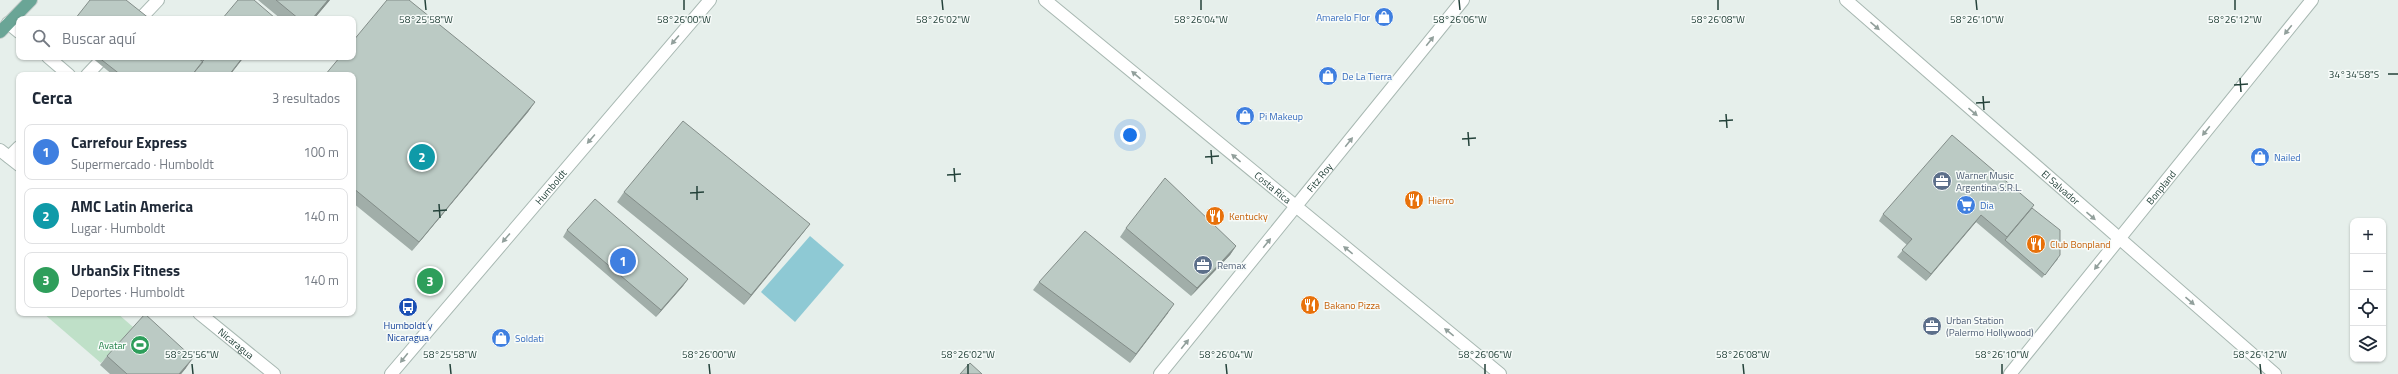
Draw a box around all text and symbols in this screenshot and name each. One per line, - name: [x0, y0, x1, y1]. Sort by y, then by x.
- shop icon: Amarelo Flor: [1373, 6, 1395, 28]
- place label: Amarelo Flor: [1316, 10, 1371, 25]
- text: 58°25'58"W: [399, 12, 453, 27]
- text: 58°26'00"W: [657, 12, 711, 27]
- text: 58°26'02"W: [916, 12, 970, 27]
- text: 58°26'04"W: [1174, 12, 1228, 27]
- text: 58°26'06"W: [1433, 12, 1487, 27]
- text: 58°26'08"W: [1691, 12, 1745, 27]
- text: 58°26'10"W: [1950, 12, 2004, 27]
- text: 58°26'12"W: [2208, 12, 2262, 27]
- search box: [16, 16, 356, 60]
- one-way arrow: [1870, 21, 1880, 30]
- one-way arrow: [2283, 25, 2292, 36]
- icon: search: [30, 27, 52, 49]
- text: Buscar aquí: [62, 27, 135, 50]
- one-way arrow: [671, 35, 680, 46]
- one-way arrow: [1426, 35, 1435, 46]
- shop icon: De La Tierra: [1317, 65, 1339, 87]
- text: 34°34'58"S: [2329, 67, 2379, 82]
- place label: De La Tierra: [1342, 69, 1392, 84]
- one-way arrow: [1131, 71, 1142, 80]
- text: Cerca: [32, 85, 72, 111]
- text: 3 resultados: [272, 88, 340, 108]
- shop icon: Pi Makeup: [1234, 105, 1256, 127]
- one-way arrow: [1968, 107, 1978, 116]
- place label: Pi Makeup: [1259, 109, 1303, 124]
- your location: [1120, 125, 1140, 145]
- one-way arrow: [2201, 126, 2210, 137]
- text: Carrefour Express: [71, 131, 187, 154]
- one-way arrow: [586, 134, 595, 144]
- one-way arrow: [1344, 137, 1353, 147]
- text: 1: [42, 142, 50, 162]
- text: 100 m: [303, 142, 339, 162]
- pin: 2: [409, 142, 435, 172]
- shop icon: Nailed: [2249, 146, 2271, 168]
- place label: Nailed: [2274, 150, 2301, 165]
- text: Supermercado · Humboldt: [71, 154, 214, 174]
- one-way arrow: [1231, 154, 1242, 163]
- street label: Fitz Roy: [1303, 160, 1336, 196]
- street label: Humboldt: [532, 166, 571, 208]
- street label: El Salvador: [2038, 167, 2083, 209]
- street label: Bonpland: [2143, 167, 2180, 208]
- street label: Costa Rica: [1251, 168, 1294, 207]
- place label: Warner Music Argentina S.R.L.: [1956, 168, 2022, 195]
- office icon: Warner Music Argentina S.R.L.: [1931, 170, 1953, 192]
- restaurant icon: Hierro: [1403, 189, 1425, 211]
- place label: Hierro: [1428, 193, 1454, 208]
- supermarket icon: Dia: [1955, 194, 1977, 216]
- text: AMC Latin America: [71, 195, 193, 218]
- place label: Dia: [1980, 198, 1994, 213]
- restaurant icon: Kentucky: [1204, 205, 1226, 227]
- text: 2: [42, 206, 50, 226]
- text: 140 m: [303, 206, 339, 226]
- place label: Kentucky: [1229, 209, 1268, 224]
- one-way arrow: [2087, 211, 2096, 220]
- text: Lugar · Humboldt: [71, 218, 165, 238]
- map controls: [2350, 218, 2386, 362]
- button: +: [2350, 218, 2386, 254]
- one-way arrow: [502, 233, 511, 243]
- restaurant icon: Club Bonpland: [2025, 233, 2047, 255]
- place label: Club Bonpland: [2050, 237, 2111, 252]
- one-way arrow: [1262, 238, 1271, 248]
- one-way arrow: [1342, 245, 1353, 254]
- pin: 1: [610, 246, 636, 276]
- office icon: Remax: [1192, 254, 1214, 276]
- button: −: [2350, 254, 2386, 290]
- place label: Remax: [1217, 258, 1246, 273]
- text: UrbanSix Fitness: [71, 259, 180, 282]
- one-way arrow: [2093, 259, 2102, 270]
- pin: 3: [417, 266, 443, 296]
- text: 3: [42, 270, 50, 290]
- text: 140 m: [303, 270, 339, 290]
- text: Deportes · Humboldt: [71, 282, 185, 302]
- button: locate: [2350, 290, 2386, 326]
- restaurant icon: Bakano Pizza: [1299, 294, 1321, 316]
- bus stop icon: Humboldt y Nicaragua: [397, 296, 419, 318]
- one-way arrow: [2185, 296, 2195, 306]
- place label: Bakano Pizza: [1324, 298, 1380, 313]
- place label: Urban Station (Palermo Hollywood): [1946, 313, 2034, 340]
- office icon: Urban Station (Palermo Hollywood): [1921, 315, 1943, 337]
- place label: Humboldt y Nicaragua: [383, 318, 433, 345]
- street label: Nicaragua: [215, 325, 257, 363]
- button: layers: [2350, 326, 2386, 362]
- shop icon: Soldati: [490, 327, 512, 349]
- one-way arrow: [1443, 327, 1454, 336]
- place label: Soldati: [515, 331, 544, 346]
- sports icon: Avatar: [129, 334, 151, 356]
- place label: Avatar: [99, 338, 127, 353]
- one-way arrow: [1180, 338, 1189, 349]
- text: 58°25'56"W: [165, 347, 219, 362]
- text: 58°25'58"W: [423, 347, 477, 362]
- text: 58°26'00"W: [682, 347, 736, 362]
- text: 58°26'02"W: [941, 347, 995, 362]
- text: 58°26'04"W: [1199, 347, 1253, 362]
- text: 58°26'06"W: [1458, 347, 1512, 362]
- text: 58°26'08"W: [1716, 347, 1770, 362]
- text: 58°26'10"W: [1975, 347, 2029, 362]
- text: 58°26'12"W: [2233, 347, 2287, 362]
- one-way arrow: [400, 353, 409, 364]

